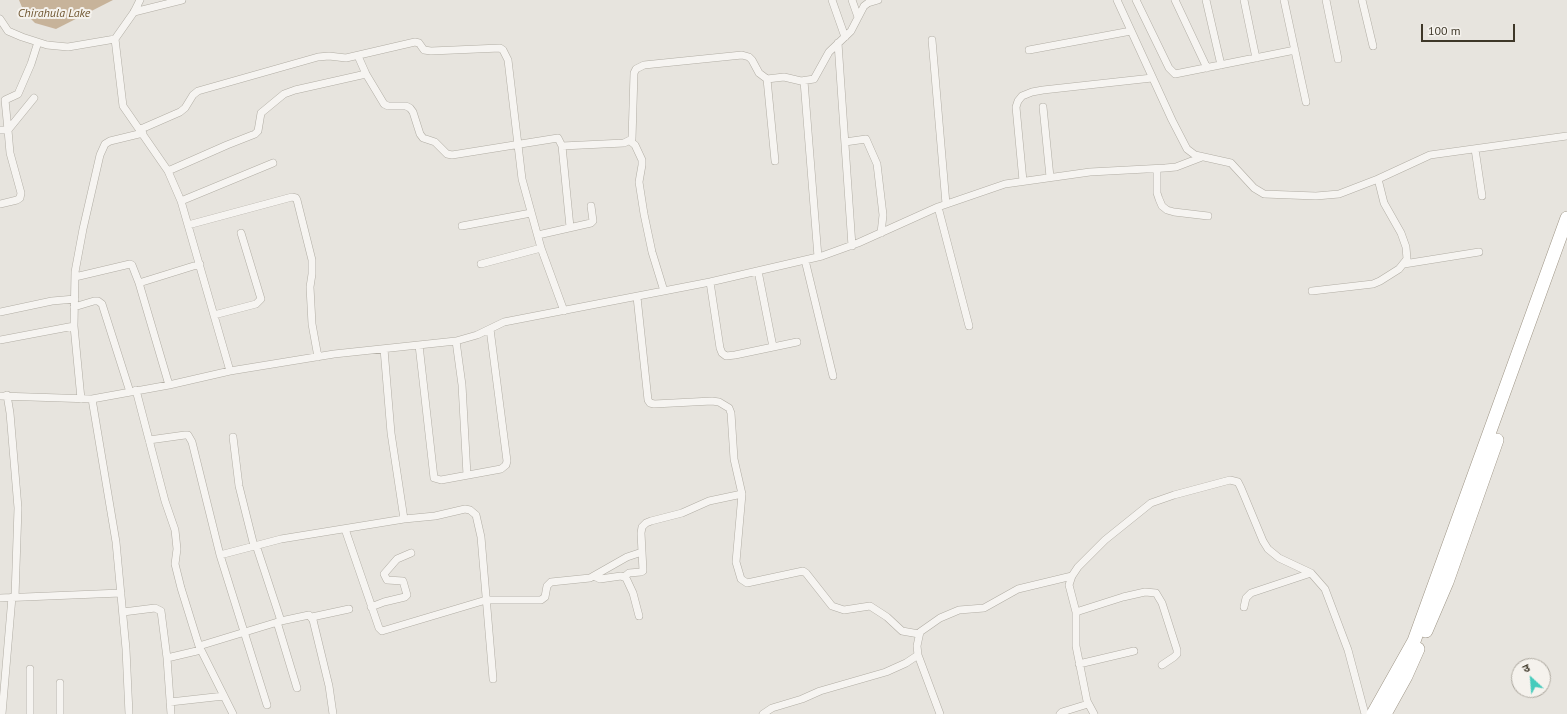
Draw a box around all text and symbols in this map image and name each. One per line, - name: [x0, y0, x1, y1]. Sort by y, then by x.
- water label: Chirahula Lake: [18, 7, 90, 21]
- scale bar: [1423, 16, 1517, 42]
- text: 100 m: [1428, 23, 1461, 38]
- north arrow: [1511, 658, 1551, 698]
- text: उ: [1520, 660, 1532, 676]

